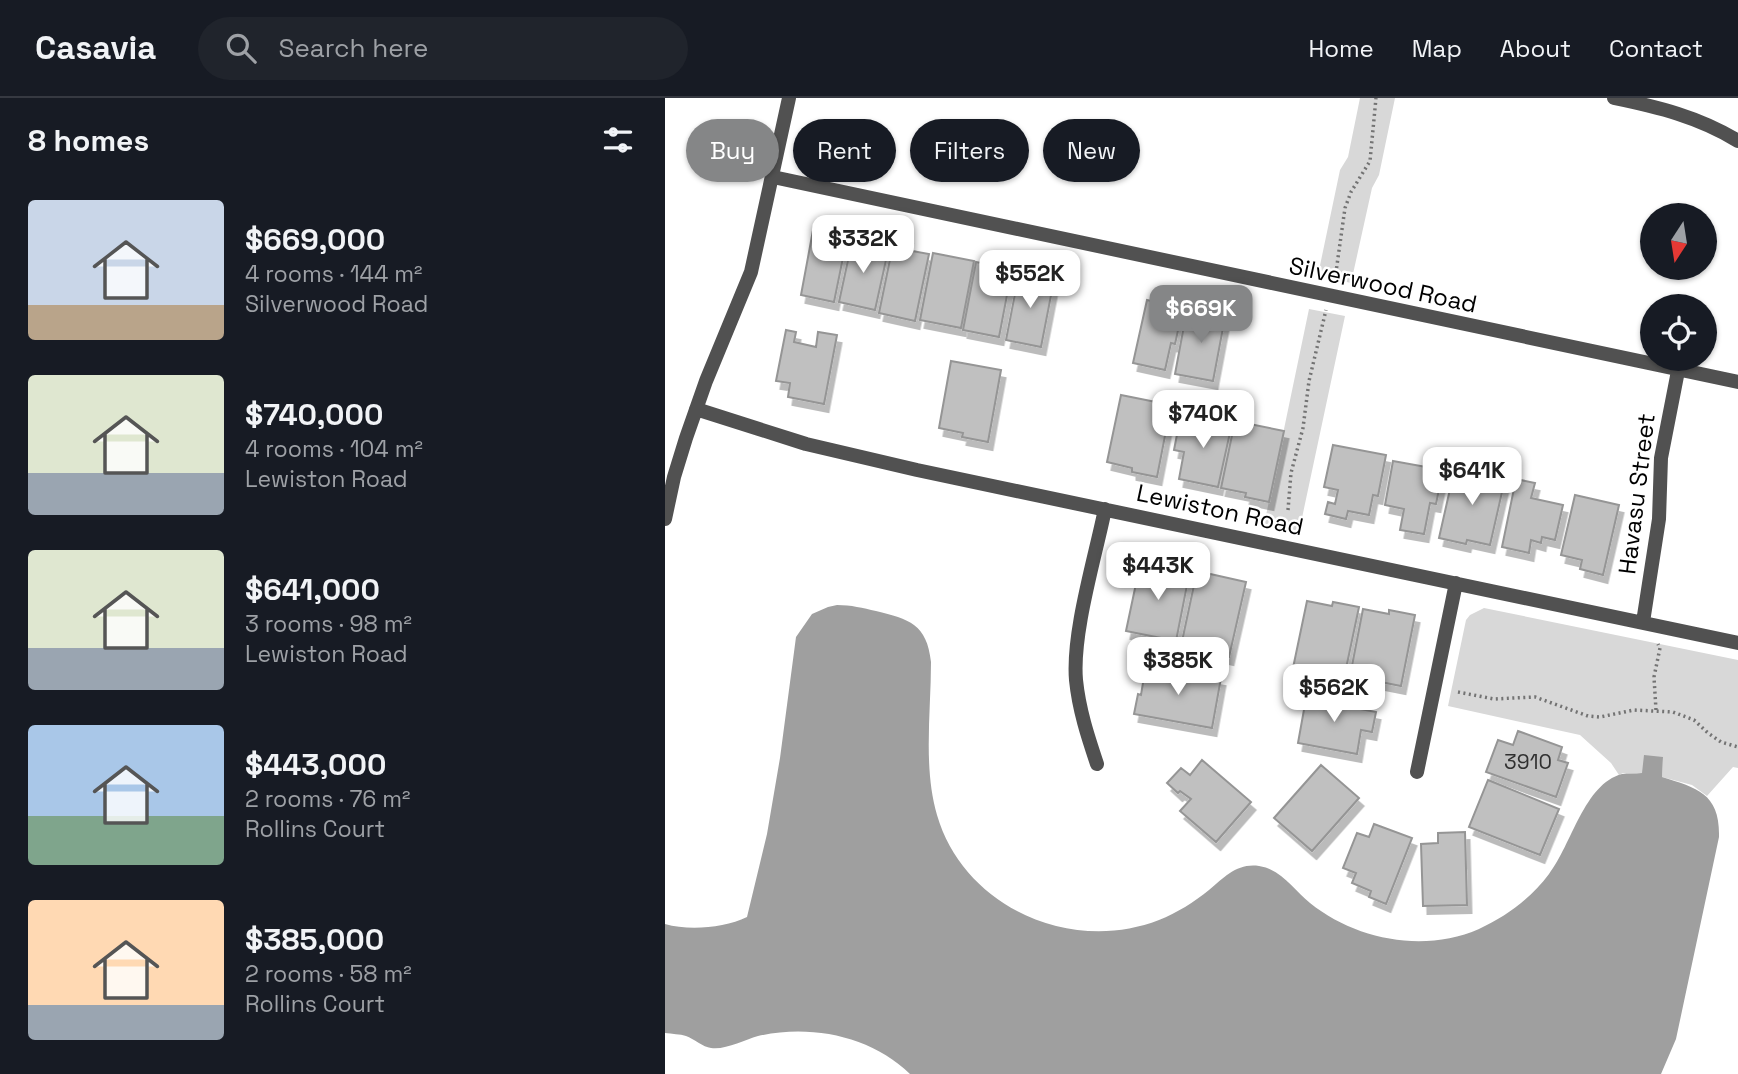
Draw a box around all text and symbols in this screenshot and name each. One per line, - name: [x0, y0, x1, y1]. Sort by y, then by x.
- search box: [198, 17, 688, 80]
- text: Casavia: [35, 27, 156, 69]
- icon: search: [222, 29, 260, 67]
- text: Search here: [278, 31, 428, 65]
- text: Home: [1308, 33, 1374, 64]
- text: Map: [1412, 33, 1462, 64]
- text: About: [1500, 33, 1571, 64]
- text: Contact: [1609, 33, 1703, 64]
- chip: Buy: [686, 119, 779, 182]
- chip: Rent: [793, 119, 896, 182]
- chip: Filters: [910, 119, 1029, 182]
- chip: New: [1043, 119, 1140, 182]
- text: 8 homes: [28, 121, 149, 160]
- icon: filters: [599, 121, 637, 159]
- north arrow: [1640, 203, 1717, 280]
- map controls: [1640, 203, 1717, 371]
- pin: $332K: [814, 216, 912, 275]
- text: $669,000: [245, 220, 385, 259]
- text: $332K: [828, 223, 898, 253]
- icon: home: [84, 228, 168, 312]
- street label: Silverwood Road: [1286, 249, 1480, 320]
- pin: $552K: [981, 250, 1079, 310]
- text: $552K: [995, 258, 1065, 288]
- text: 4 rooms · 144 m²: [245, 259, 422, 289]
- pin: $669K: [1152, 286, 1250, 345]
- text: Silverwood Road: [245, 289, 428, 319]
- text: $669K: [1166, 293, 1236, 323]
- button: locate: [1640, 294, 1717, 371]
- pin: $740K: [1154, 390, 1252, 450]
- text: $740,000: [245, 395, 383, 434]
- text: $740K: [1168, 398, 1238, 428]
- icon: home: [84, 403, 168, 487]
- street label: Havasu Street: [1611, 412, 1662, 576]
- text: 4 rooms · 104 m²: [245, 434, 423, 464]
- pin: $641K: [1423, 448, 1521, 507]
- text: $641K: [1439, 455, 1505, 485]
- text: Lewiston Road: [245, 464, 408, 494]
- street label: Lewiston Road: [1134, 477, 1306, 542]
- pin: $443K: [1109, 542, 1207, 602]
- text: $443K: [1122, 550, 1194, 580]
- text: $641,000: [245, 570, 380, 609]
- icon: home: [84, 578, 168, 662]
- text: 3 rooms · 98 m²: [245, 609, 412, 639]
- pin: $385K: [1129, 638, 1227, 697]
- text: Lewiston Road: [245, 639, 408, 669]
- text: $385K: [1143, 645, 1213, 675]
- pin: $562K: [1285, 664, 1383, 724]
- text: $562K: [1299, 672, 1369, 702]
- text: $443,000: [245, 745, 386, 784]
- house number: 3910: [1504, 748, 1552, 775]
- icon: home: [84, 753, 168, 837]
- text: 2 rooms · 76 m²: [245, 784, 410, 814]
- text: Rollins Court: [245, 814, 385, 844]
- text: $385,000: [245, 920, 384, 959]
- icon: home: [84, 928, 168, 1012]
- text: 2 rooms · 58 m²: [245, 959, 412, 989]
- text: Rollins Court: [245, 989, 385, 1019]

